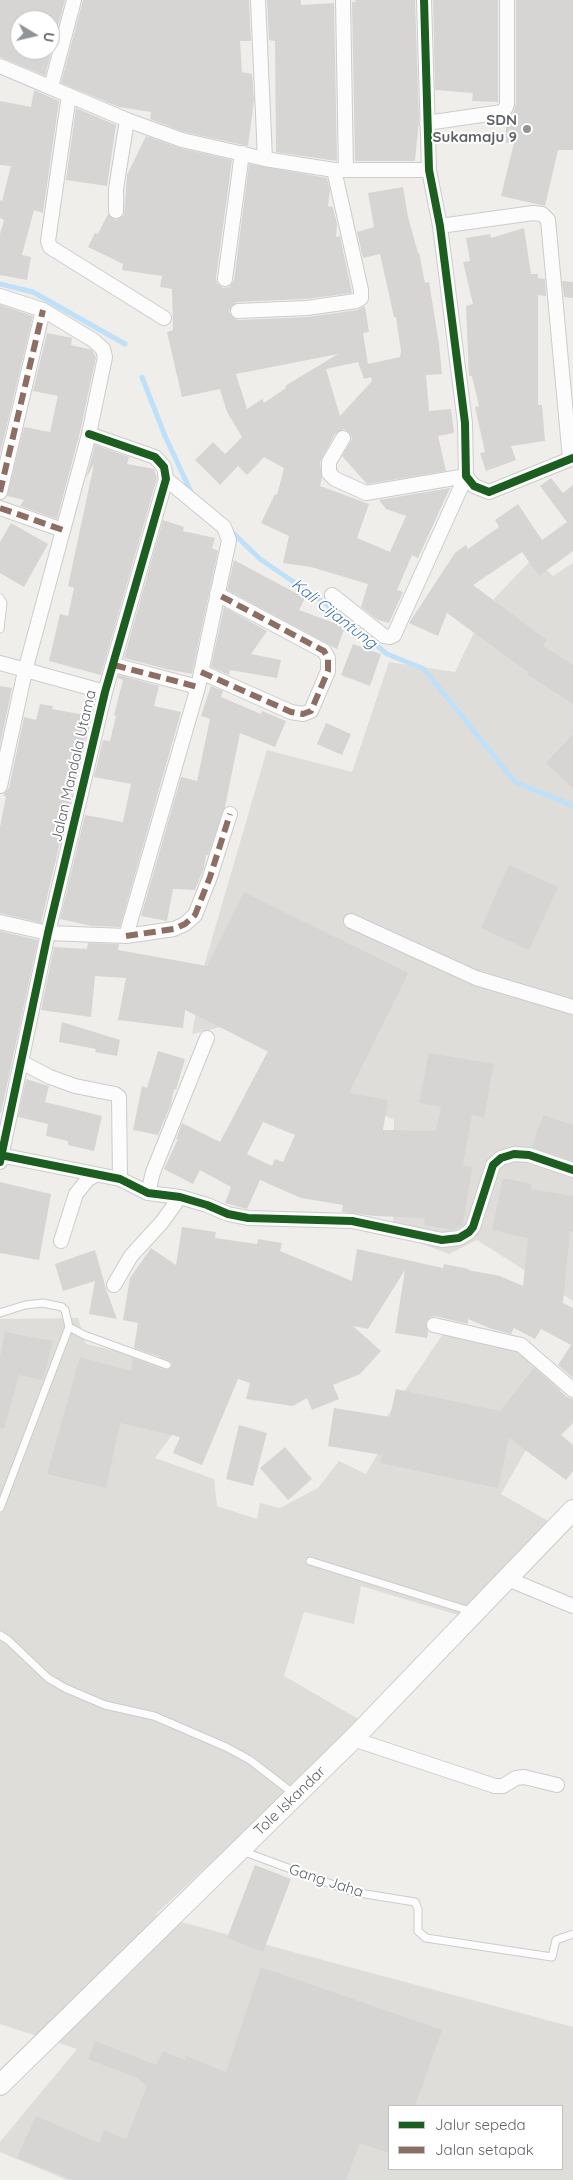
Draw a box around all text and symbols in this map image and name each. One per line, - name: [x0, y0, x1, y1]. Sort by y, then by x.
- north arrow: [10, 10, 60, 60]
- text: U: [39, 31, 58, 43]
- place label: SDN Sukamaju 9: [432, 111, 517, 146]
- marker: SDN Sukamaju 9: [521, 123, 533, 135]
- water label: Kali Cijantung: [288, 575, 380, 653]
- street label: Jalan Mandala Utama: [48, 688, 100, 844]
- street label: Tole Iskandar: [250, 1762, 330, 1840]
- street label: Gang Jaha: [287, 1861, 365, 1901]
- legend: [388, 2105, 563, 2170]
- text: Jalur sepeda: [435, 2115, 526, 2134]
- text: Jalan setapak: [435, 2140, 534, 2159]

